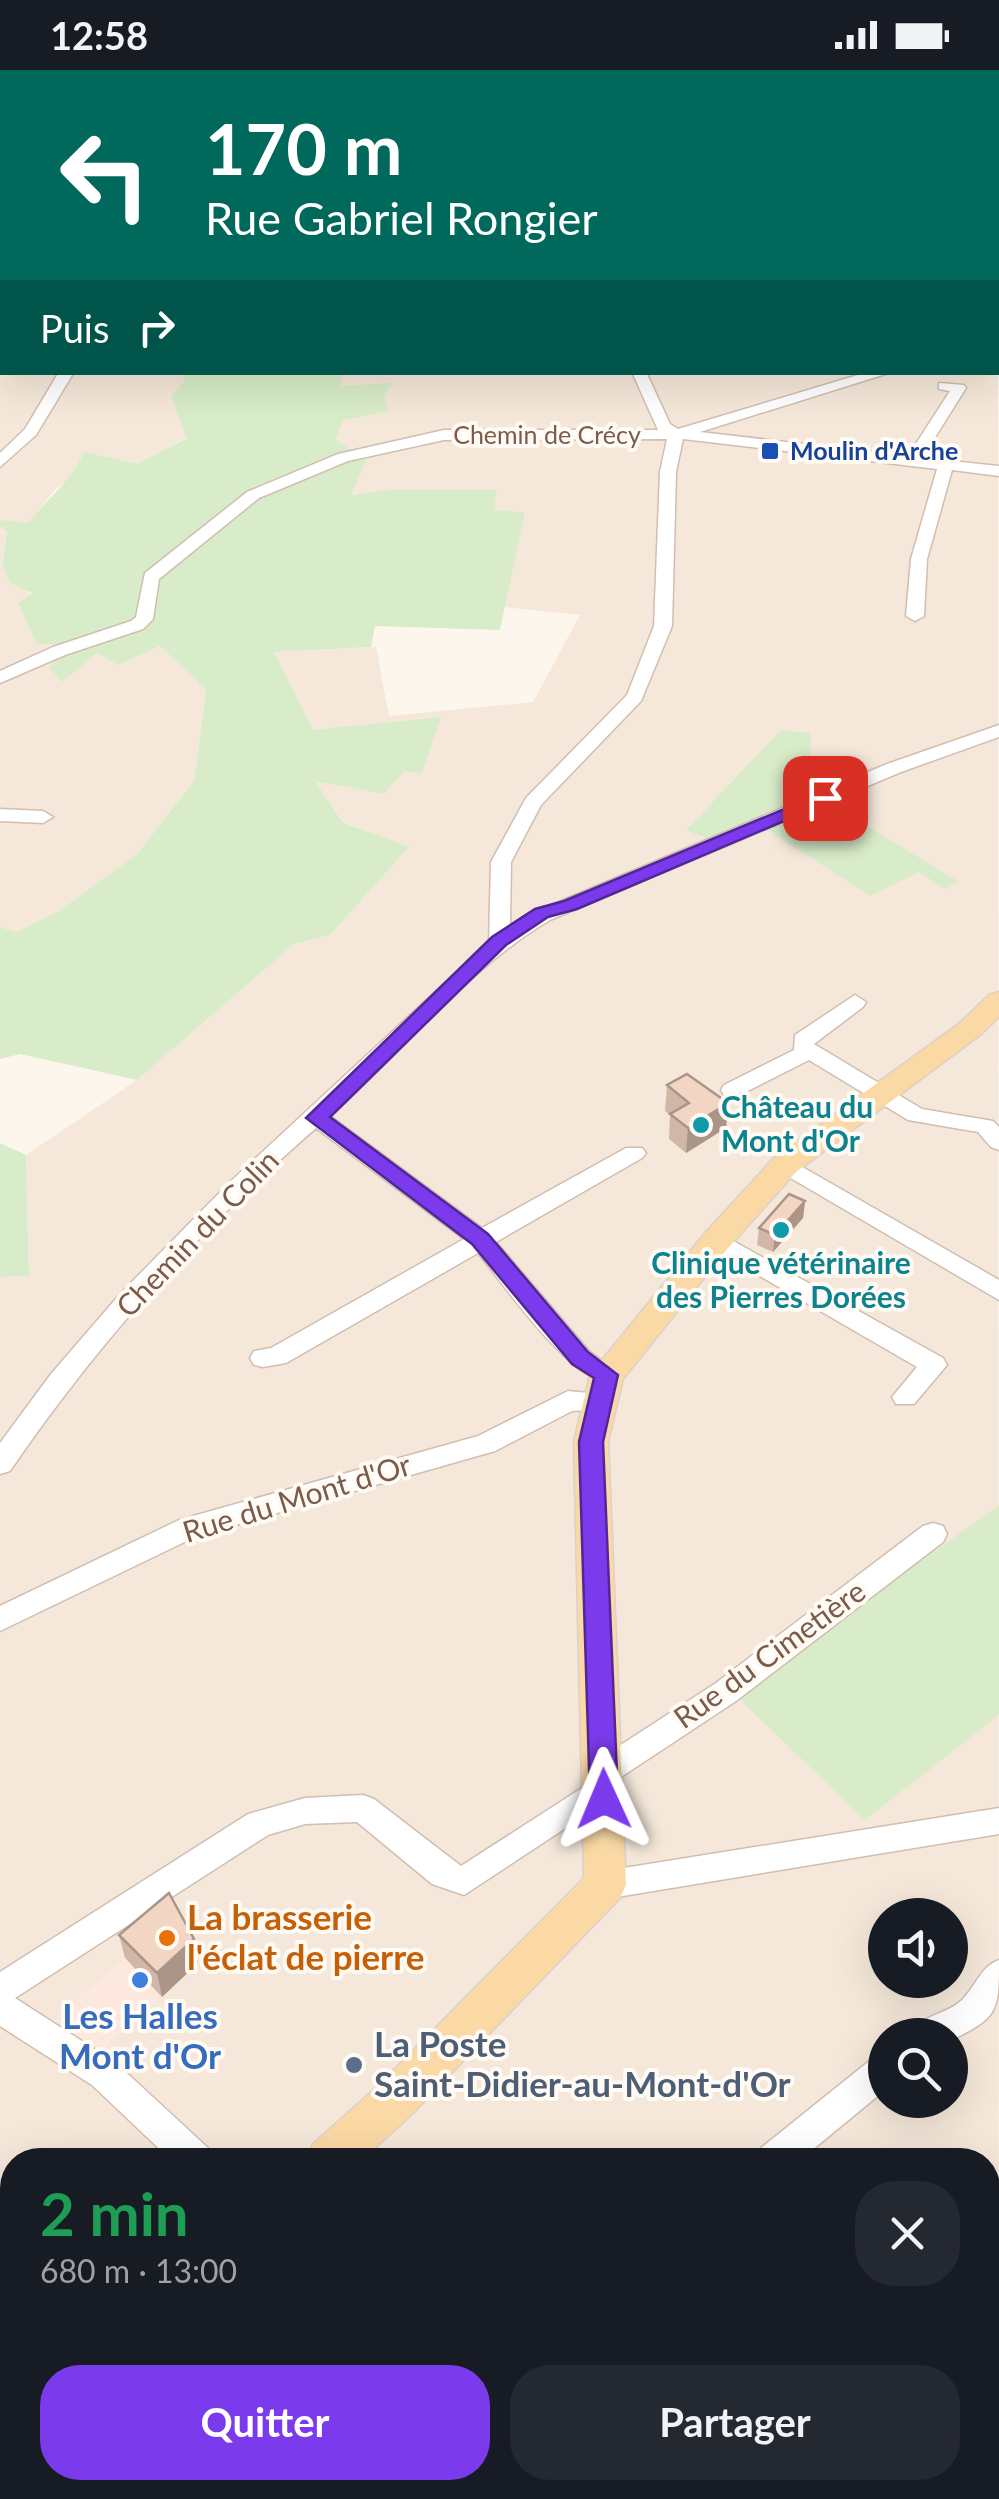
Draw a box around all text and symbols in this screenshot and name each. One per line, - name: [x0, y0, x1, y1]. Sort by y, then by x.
- text: 12:58: [50, 12, 148, 58]
- text: 170 m: [205, 106, 402, 190]
- icon: left: [40, 110, 170, 240]
- text: Rue Gabriel Rongier: [205, 191, 598, 245]
- icon: right: [129, 300, 184, 355]
- text: Puis: [40, 305, 109, 351]
- street label: Chemin de Crécy: [453, 419, 641, 449]
- place label: Moulin d'Arche: [790, 435, 958, 465]
- marker: Moulin d'Arche: [759, 440, 781, 462]
- pin: [783, 756, 868, 841]
- icon: arrive: [798, 771, 853, 826]
- place label: Château du Mont d'Or: [721, 1088, 873, 1158]
- marker: Château du Mont d'Or: [690, 1114, 712, 1136]
- street label: Chemin du Colin: [108, 1142, 285, 1323]
- marker: Clinique vétérinaire des Pierres Dorées: [770, 1219, 792, 1241]
- place label: Clinique vétérinaire des Pierres Dorées: [651, 1244, 911, 1314]
- street label: Rue du Mont d'Or: [178, 1445, 415, 1549]
- street label: Rue du Cimetière: [666, 1572, 872, 1735]
- position arrow: [552, 1747, 656, 1851]
- place label: La brasserie l'éclat de pierre: [187, 1895, 424, 1977]
- map controls: [868, 1898, 968, 2118]
- button: sound: [868, 1898, 968, 1998]
- marker: La brasserie l'éclat de pierre: [156, 1927, 178, 1949]
- marker: Les Halles Mont d'Or: [129, 1969, 151, 1991]
- place label: Les Halles Mont d'Or: [59, 1994, 221, 2076]
- button: search: [868, 2018, 968, 2118]
- place label: La Poste Saint-Didier-au-Mont-d'Or: [374, 2022, 791, 2104]
- marker: La Poste Saint-Didier-au-Mont-d'Or: [343, 2054, 365, 2076]
- text: 2 min: [40, 2177, 189, 2249]
- button: close: [855, 2181, 960, 2286]
- text: 680 m · 13:00: [40, 2251, 237, 2290]
- button: Quitter: [40, 2365, 490, 2480]
- button: Partager: [510, 2365, 960, 2480]

